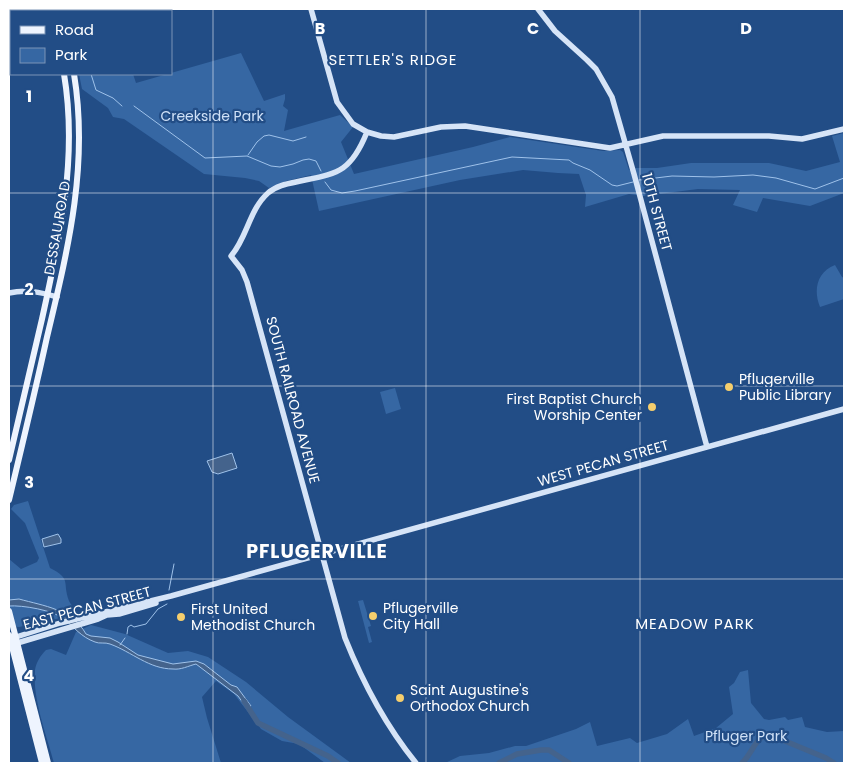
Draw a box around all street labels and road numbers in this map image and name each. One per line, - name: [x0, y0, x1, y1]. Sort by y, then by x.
- street label: 10TH STREET: [637, 171, 677, 254]
- street label: DESSAU ROAD: [39, 179, 75, 277]
- street label: SOUTH RAILROAD AVENUE: [261, 314, 325, 486]
- street label: WEST PECAN STREET: [535, 435, 671, 491]
- street label: EAST PECAN STREET: [21, 581, 154, 635]

